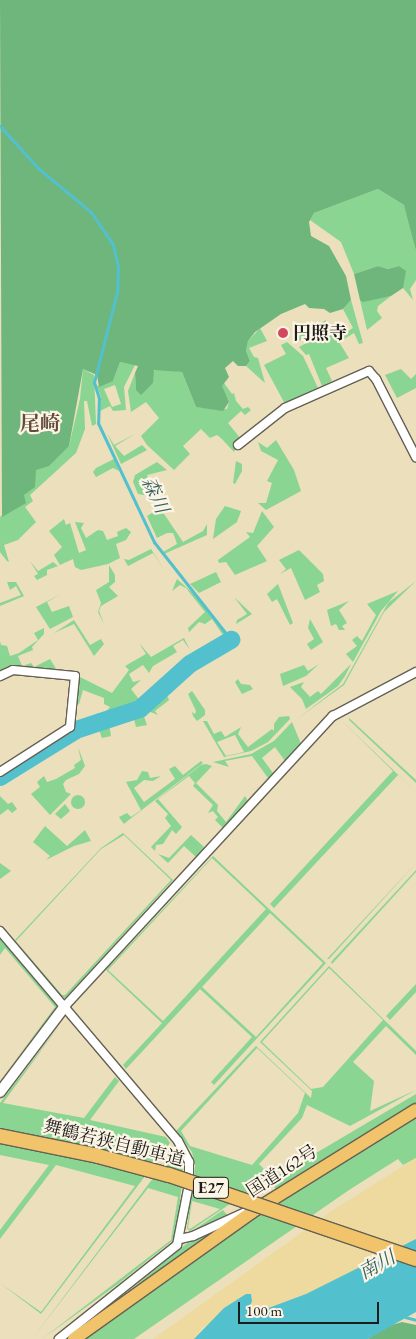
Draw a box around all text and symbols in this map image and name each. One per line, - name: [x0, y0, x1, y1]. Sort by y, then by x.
- place label: 円照寺: [293, 322, 347, 344]
- marker: 円照寺: [277, 327, 289, 339]
- district label: 尾崎: [20, 411, 60, 435]
- water label: 森川: [137, 473, 173, 517]
- street label: 舞鶴若狭自動車道: [42, 1115, 186, 1171]
- street label: 国道162号: [243, 1140, 321, 1202]
- road number: E27: [192, 1174, 230, 1202]
- water label: 南川: [355, 1246, 399, 1284]
- scale bar: [241, 1292, 382, 1324]
- text: 100 m: [246, 1301, 282, 1320]

